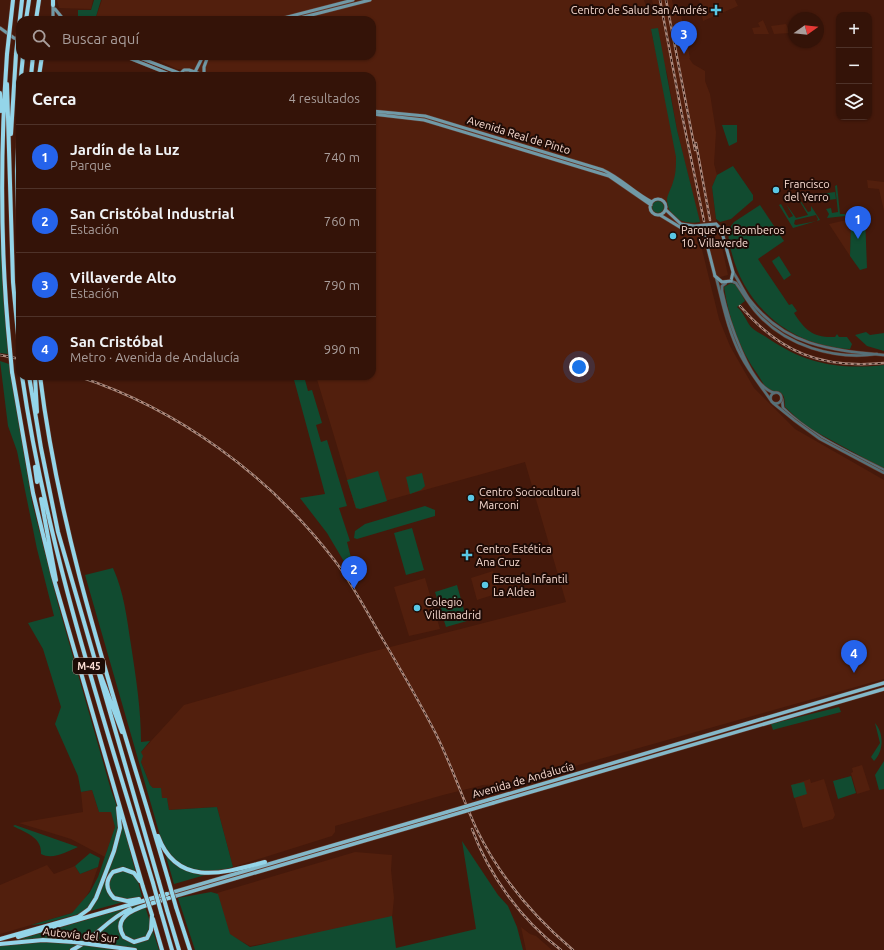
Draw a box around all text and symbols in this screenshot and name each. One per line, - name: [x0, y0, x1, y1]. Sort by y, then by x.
- place label: Centro de Salud San Andrés: [571, 4, 707, 16]
- marker: Centro de Salud San Andrés: [710, 4, 722, 16]
- north arrow: [788, 12, 824, 48]
- map controls: [836, 12, 872, 120]
- button: +: [836, 12, 872, 48]
- search box: [16, 16, 376, 60]
- pin: 3: [671, 21, 697, 54]
- icon: search: [30, 27, 52, 49]
- text: Buscar aquí: [62, 30, 139, 47]
- button: −: [836, 48, 872, 84]
- button: layers: [836, 84, 872, 120]
- text: Cerca: [32, 89, 77, 108]
- text: 4 resultados: [289, 91, 360, 105]
- street label: Avenida Real de Pinto: [466, 114, 572, 156]
- text: Jardín de la Luz: [70, 141, 179, 158]
- text: 1: [41, 150, 49, 164]
- text: 740 m: [324, 150, 360, 164]
- text: Parque: [70, 158, 111, 172]
- place label: Francisco del Yerro: [784, 178, 830, 203]
- marker: Francisco del Yerro: [771, 185, 781, 195]
- text: San Cristóbal Industrial: [70, 205, 234, 222]
- pin: 1: [845, 206, 871, 239]
- text: 2: [41, 214, 49, 228]
- text: 760 m: [324, 214, 360, 228]
- text: Estación: [70, 222, 119, 236]
- place label: Parque de Bomberos 10. Villaverde: [681, 224, 785, 249]
- marker: Parque de Bomberos 10. Villaverde: [668, 231, 678, 241]
- text: Villaverde Alto: [70, 269, 177, 286]
- text: 3: [41, 278, 49, 292]
- text: 790 m: [324, 278, 360, 292]
- text: Estación: [70, 286, 119, 300]
- text: San Cristóbal: [70, 333, 163, 350]
- text: 4: [41, 342, 49, 356]
- text: 990 m: [324, 342, 360, 356]
- text: Metro · Avenida de Andalucía: [70, 350, 240, 364]
- your location: [569, 357, 589, 377]
- place label: Centro Sociocultural Marconi: [479, 486, 580, 511]
- marker: Centro Sociocultural Marconi: [466, 493, 476, 503]
- place label: Centro Estética Ana Cruz: [476, 543, 552, 568]
- marker: Centro Estética Ana Cruz: [461, 549, 473, 561]
- pin: 2: [341, 556, 367, 589]
- place label: Escuela Infantil La Aldea: [493, 573, 568, 598]
- marker: Escuela Infantil La Aldea: [480, 580, 490, 590]
- place label: Colegio Villamadrid: [425, 596, 481, 621]
- marker: Colegio Villamadrid: [412, 603, 422, 613]
- pin: 4: [841, 640, 867, 673]
- road number: M-45: [73, 658, 105, 674]
- street label: Avenida de Andalucía: [471, 760, 575, 800]
- street label: Autovía del Sur: [42, 925, 118, 945]

